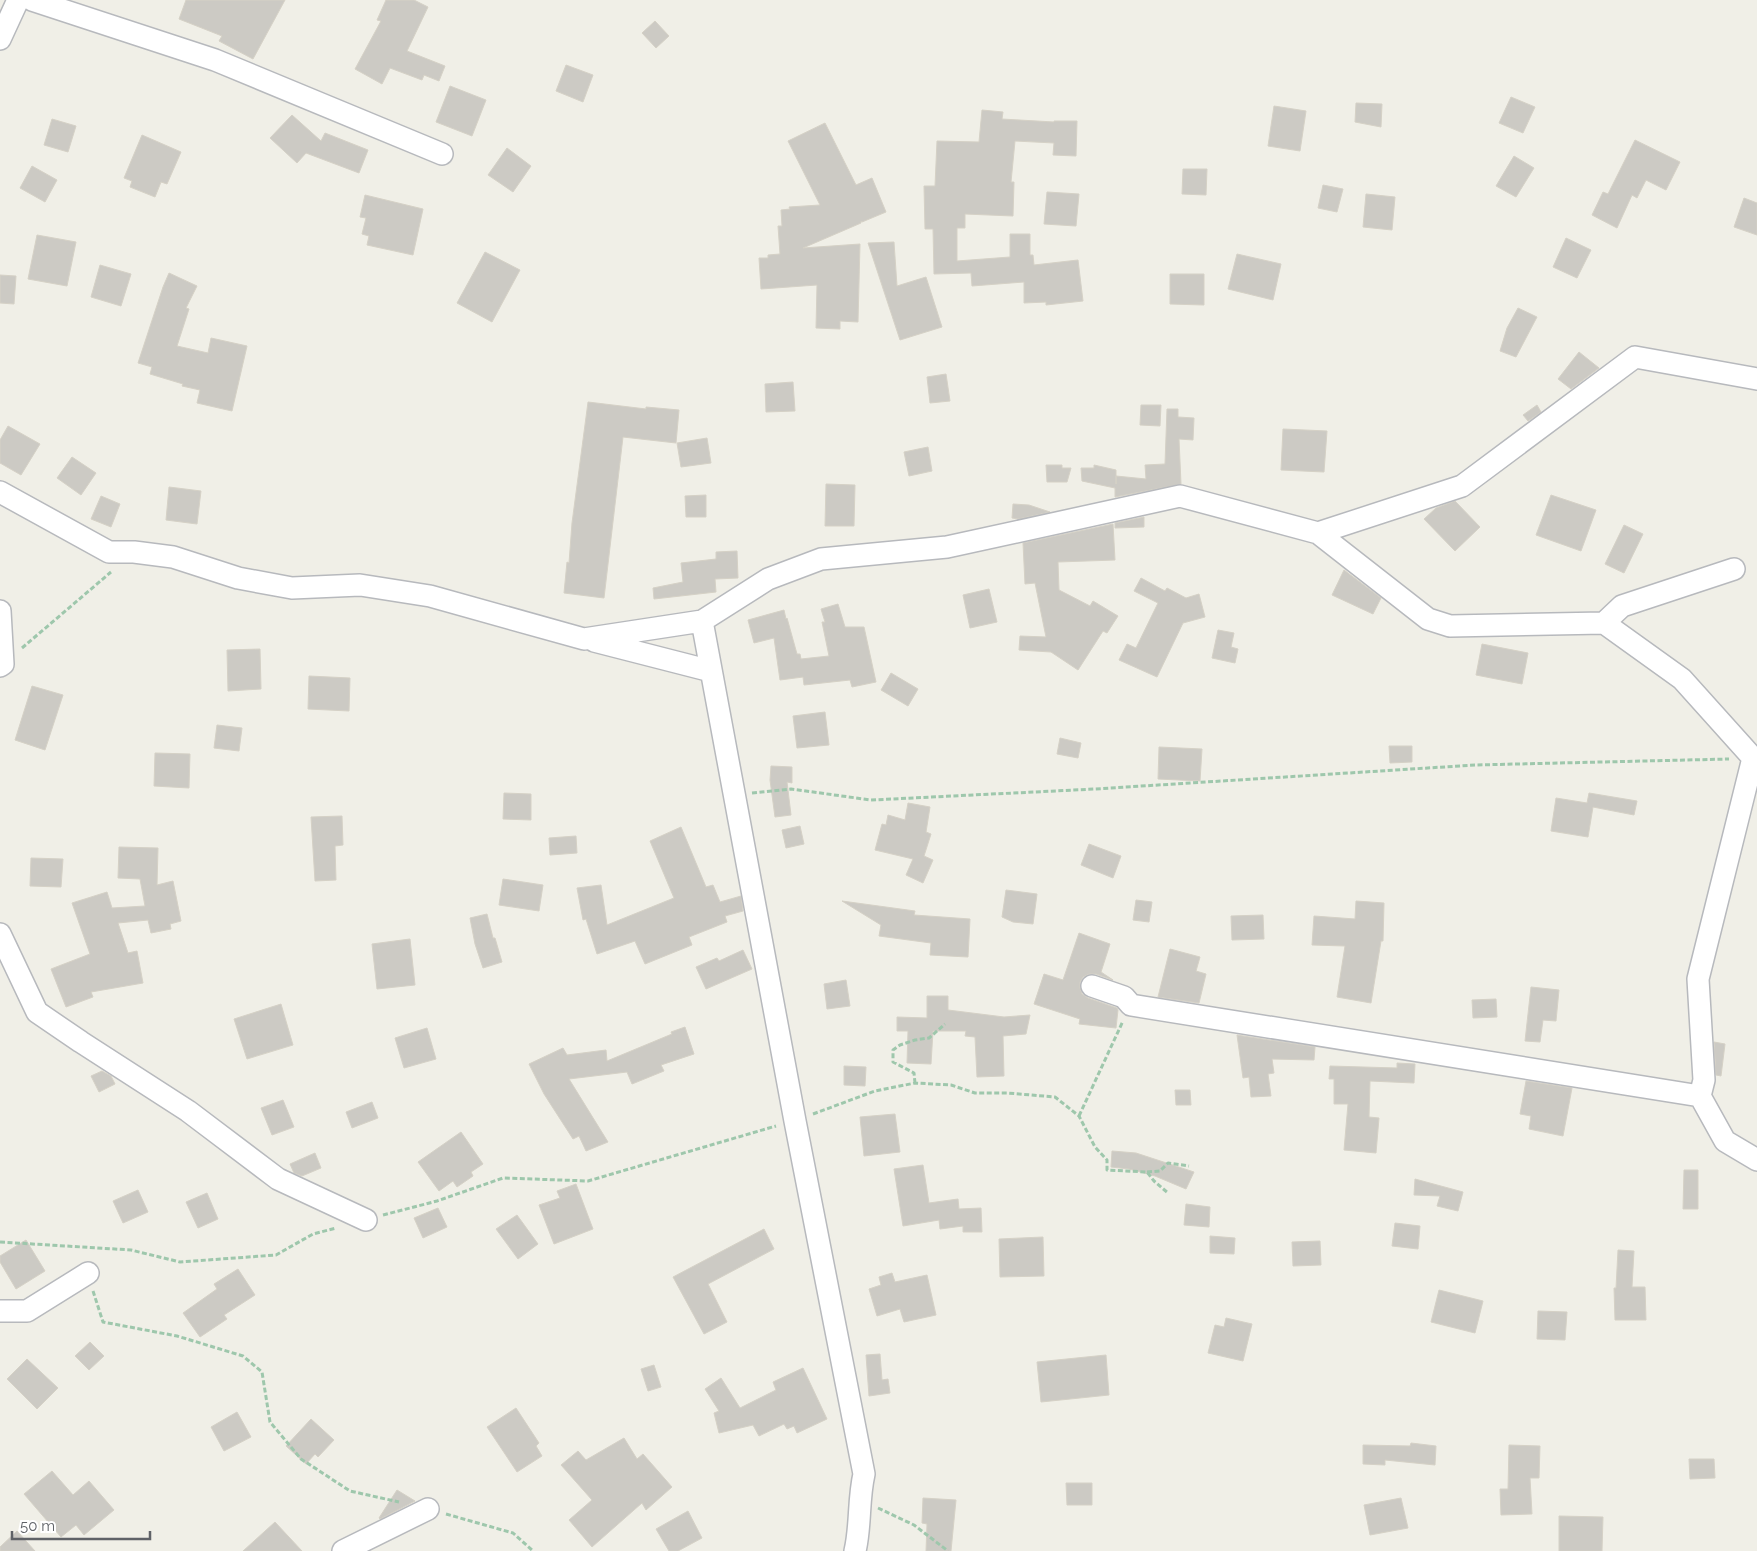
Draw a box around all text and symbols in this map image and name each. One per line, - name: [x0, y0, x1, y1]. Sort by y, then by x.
- scale bar: [12, 1508, 150, 1540]
- text: 50 m: [20, 1517, 55, 1535]

